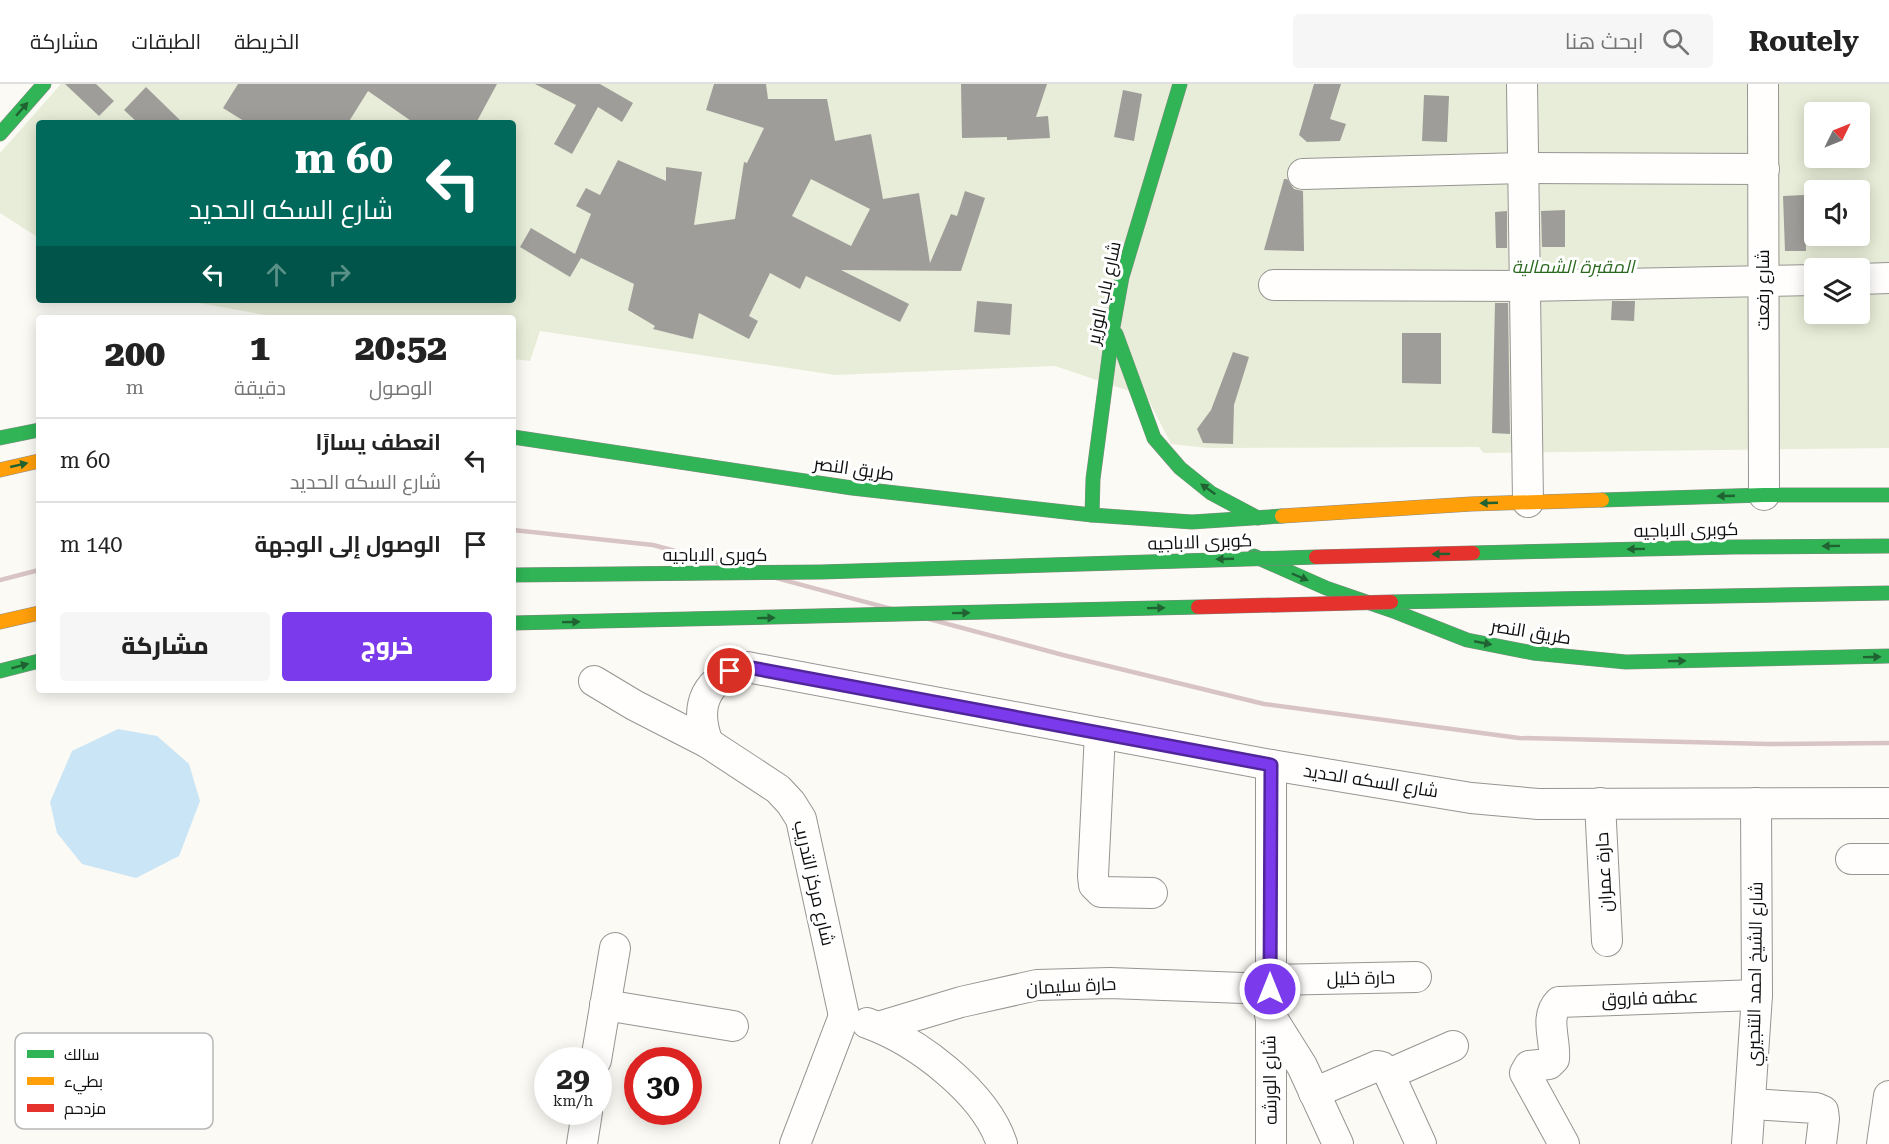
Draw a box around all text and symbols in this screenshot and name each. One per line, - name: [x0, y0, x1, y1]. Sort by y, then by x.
- search box: [1293, 14, 1713, 68]
- icon: search: [1659, 25, 1692, 58]
- text: Routely: [1749, 25, 1859, 58]
- text: ابحث هنا: [1565, 29, 1644, 54]
- text: مشاركة: [30, 30, 99, 54]
- text: الطبقات: [132, 30, 201, 54]
- text: الخريطة: [234, 30, 300, 54]
- one-way arrow: [15, 102, 28, 117]
- north arrow: [1804, 102, 1870, 168]
- map controls: [1804, 102, 1870, 324]
- text: 60 m: [295, 134, 393, 183]
- icon: left: [414, 144, 492, 222]
- button: sound: [1804, 180, 1870, 246]
- text: شارع السكه الحديد: [189, 194, 393, 226]
- street label: شارع باب الوزير: [1082, 239, 1127, 348]
- street label: شارع رفعت: [1752, 249, 1775, 331]
- park label: المقبرة الشمالية: [1512, 256, 1636, 277]
- icon: left: [197, 258, 230, 291]
- icon: ahead: [260, 258, 293, 291]
- icon: right: [323, 258, 356, 291]
- button: layers: [1804, 258, 1870, 324]
- text: 1: [250, 327, 270, 369]
- text: 20:52: [355, 327, 447, 369]
- text: 200: [105, 333, 165, 375]
- text: m: [126, 375, 144, 399]
- text: دقيقة: [234, 376, 286, 400]
- text: الوصول: [369, 376, 433, 400]
- text: انعطف يسارًا: [315, 430, 441, 455]
- icon: left: [459, 444, 492, 477]
- text: 60 m: [60, 448, 110, 473]
- street label: طريق النصر: [811, 452, 896, 487]
- one-way arrow: [10, 460, 29, 470]
- text: شارع السكه الحديد: [290, 470, 441, 494]
- one-way arrow: [1200, 483, 1216, 495]
- one-way arrow: [1716, 492, 1735, 501]
- one-way arrow: [1479, 499, 1498, 508]
- street label: كوبرى الاباجيه: [1633, 518, 1739, 542]
- icon: arrive: [459, 528, 492, 561]
- street label: كوبرى الاباجيه: [1147, 529, 1253, 555]
- text: 140 m: [60, 532, 123, 557]
- text: الوصول إلى الوجهة: [255, 532, 441, 557]
- one-way arrow: [1821, 541, 1840, 551]
- street label: كوبرى الاباجيه: [663, 544, 767, 566]
- one-way arrow: [1626, 545, 1645, 554]
- one-way arrow: [1431, 549, 1450, 559]
- one-way arrow: [1215, 554, 1234, 564]
- one-way arrow: [1291, 572, 1309, 582]
- one-way arrow: [1147, 604, 1166, 613]
- one-way arrow: [952, 608, 971, 618]
- button: مشاركة: [60, 612, 270, 681]
- button: خروج: [282, 612, 492, 681]
- one-way arrow: [757, 613, 776, 623]
- street label: طريق النصر: [1488, 615, 1573, 650]
- one-way arrow: [562, 617, 581, 627]
- one-way arrow: [1474, 639, 1493, 648]
- pin: [704, 645, 755, 696]
- one-way arrow: [1862, 652, 1881, 662]
- icon: arrive: [713, 654, 746, 687]
- one-way arrow: [1667, 657, 1686, 666]
- one-way arrow: [11, 661, 29, 670]
- street label: شارع السكه الحديد: [1302, 759, 1440, 804]
- street label: شارع مركز التدريب: [788, 818, 839, 948]
- street label: حارة عمران: [1591, 831, 1617, 913]
- street label: شارع الشيخ احمد التنجيري: [1742, 881, 1771, 1067]
- position arrow: [1238, 957, 1302, 1021]
- street label: حارة خليل: [1327, 966, 1395, 990]
- street label: حارة سليمان: [1025, 973, 1117, 999]
- street label: عطفه فاروق: [1601, 985, 1699, 1012]
- legend: [15, 1033, 213, 1129]
- street label: شارع الورشه: [1258, 1035, 1283, 1125]
- text: سالك: [64, 1045, 99, 1064]
- speed limit sign: 30: [624, 1047, 702, 1125]
- text: 29: [556, 1061, 590, 1096]
- text: بطيء: [64, 1072, 103, 1095]
- text: km/h: [553, 1092, 593, 1110]
- text: مزدحم: [64, 1099, 106, 1120]

